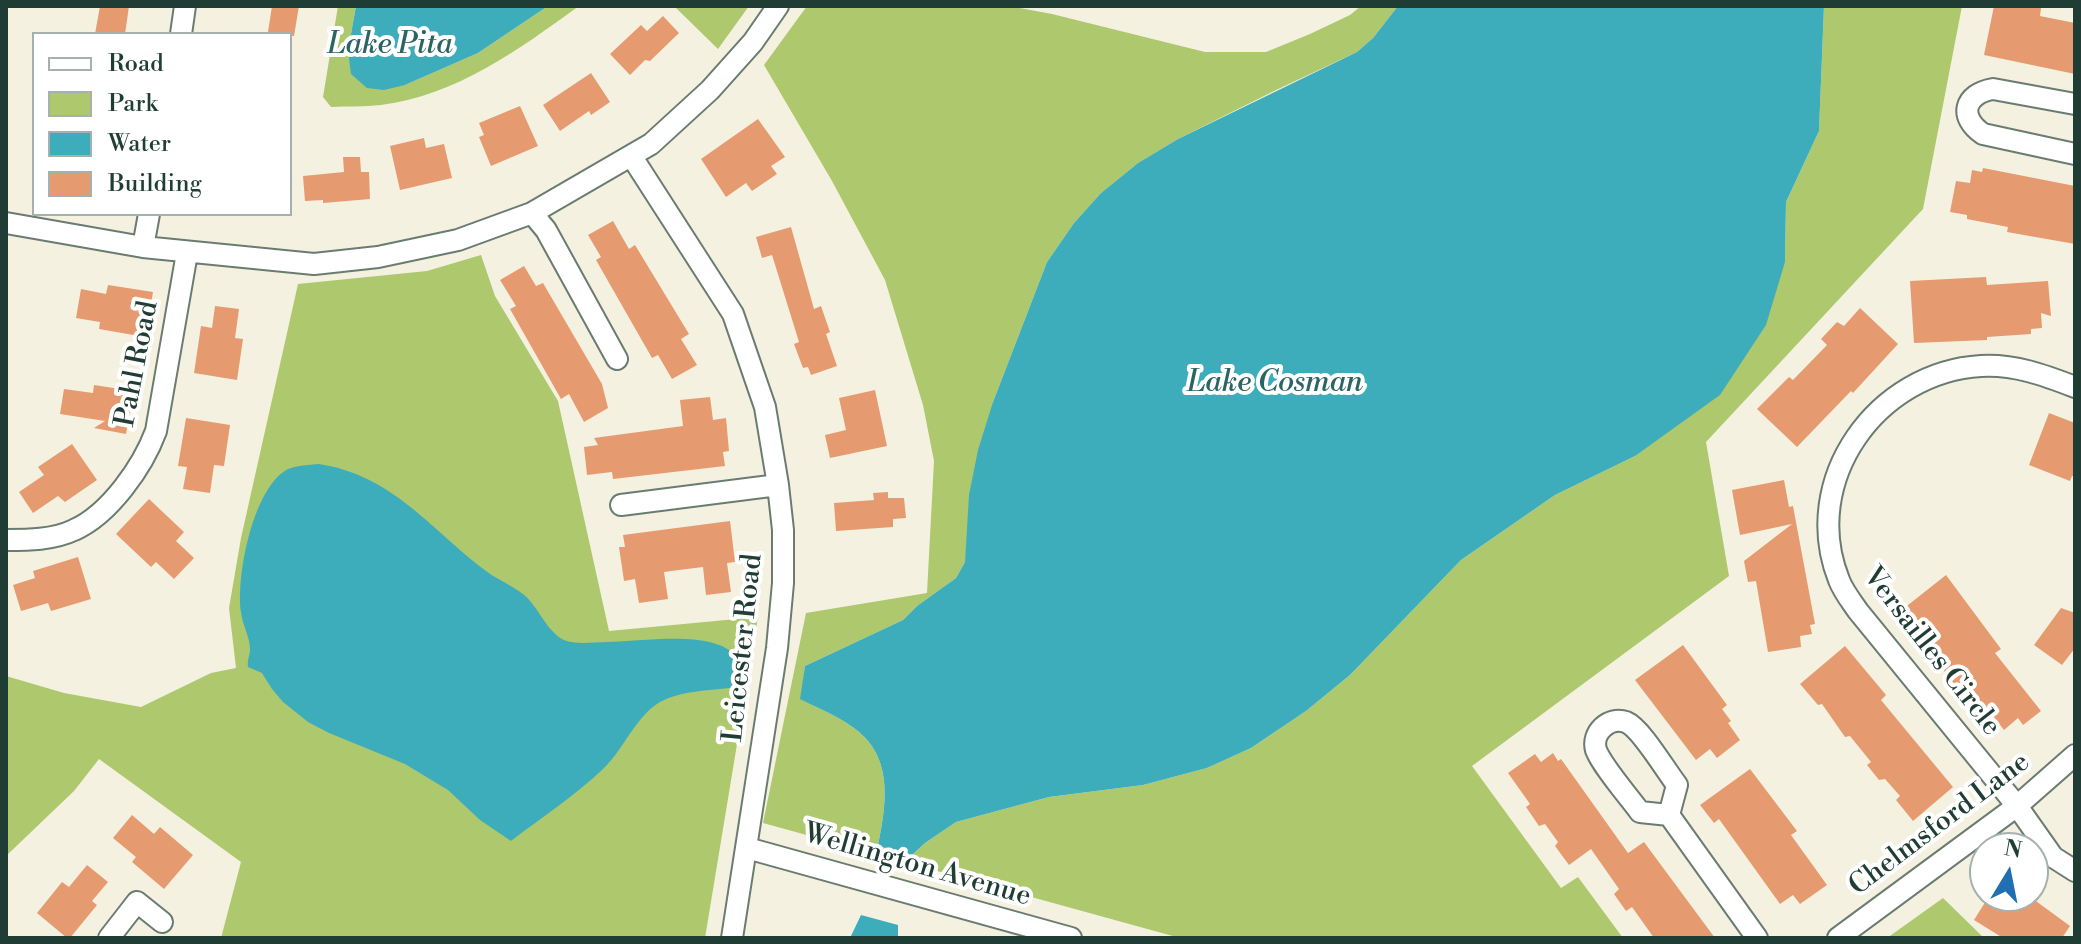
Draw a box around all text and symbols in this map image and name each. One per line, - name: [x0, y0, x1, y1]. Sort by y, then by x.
- water label: Lake Pita: [327, 28, 453, 64]
- legend: [32, 32, 292, 216]
- text: Road: [108, 49, 164, 79]
- text: Park: [108, 89, 158, 119]
- text: Water: [108, 129, 171, 159]
- text: Building: [108, 169, 202, 199]
- street label: Pahl Road: [109, 298, 167, 430]
- water label: Lake Cosman: [1187, 366, 1363, 402]
- street label: Leicester Road: [717, 552, 771, 744]
- street label: Versailles Circle: [1855, 561, 2007, 743]
- street label: Chelmsford Lane: [1843, 746, 2037, 904]
- street label: Wellington Avenue: [800, 817, 1034, 915]
- north arrow: [1969, 832, 2049, 912]
- text: N: [2002, 835, 2024, 865]

